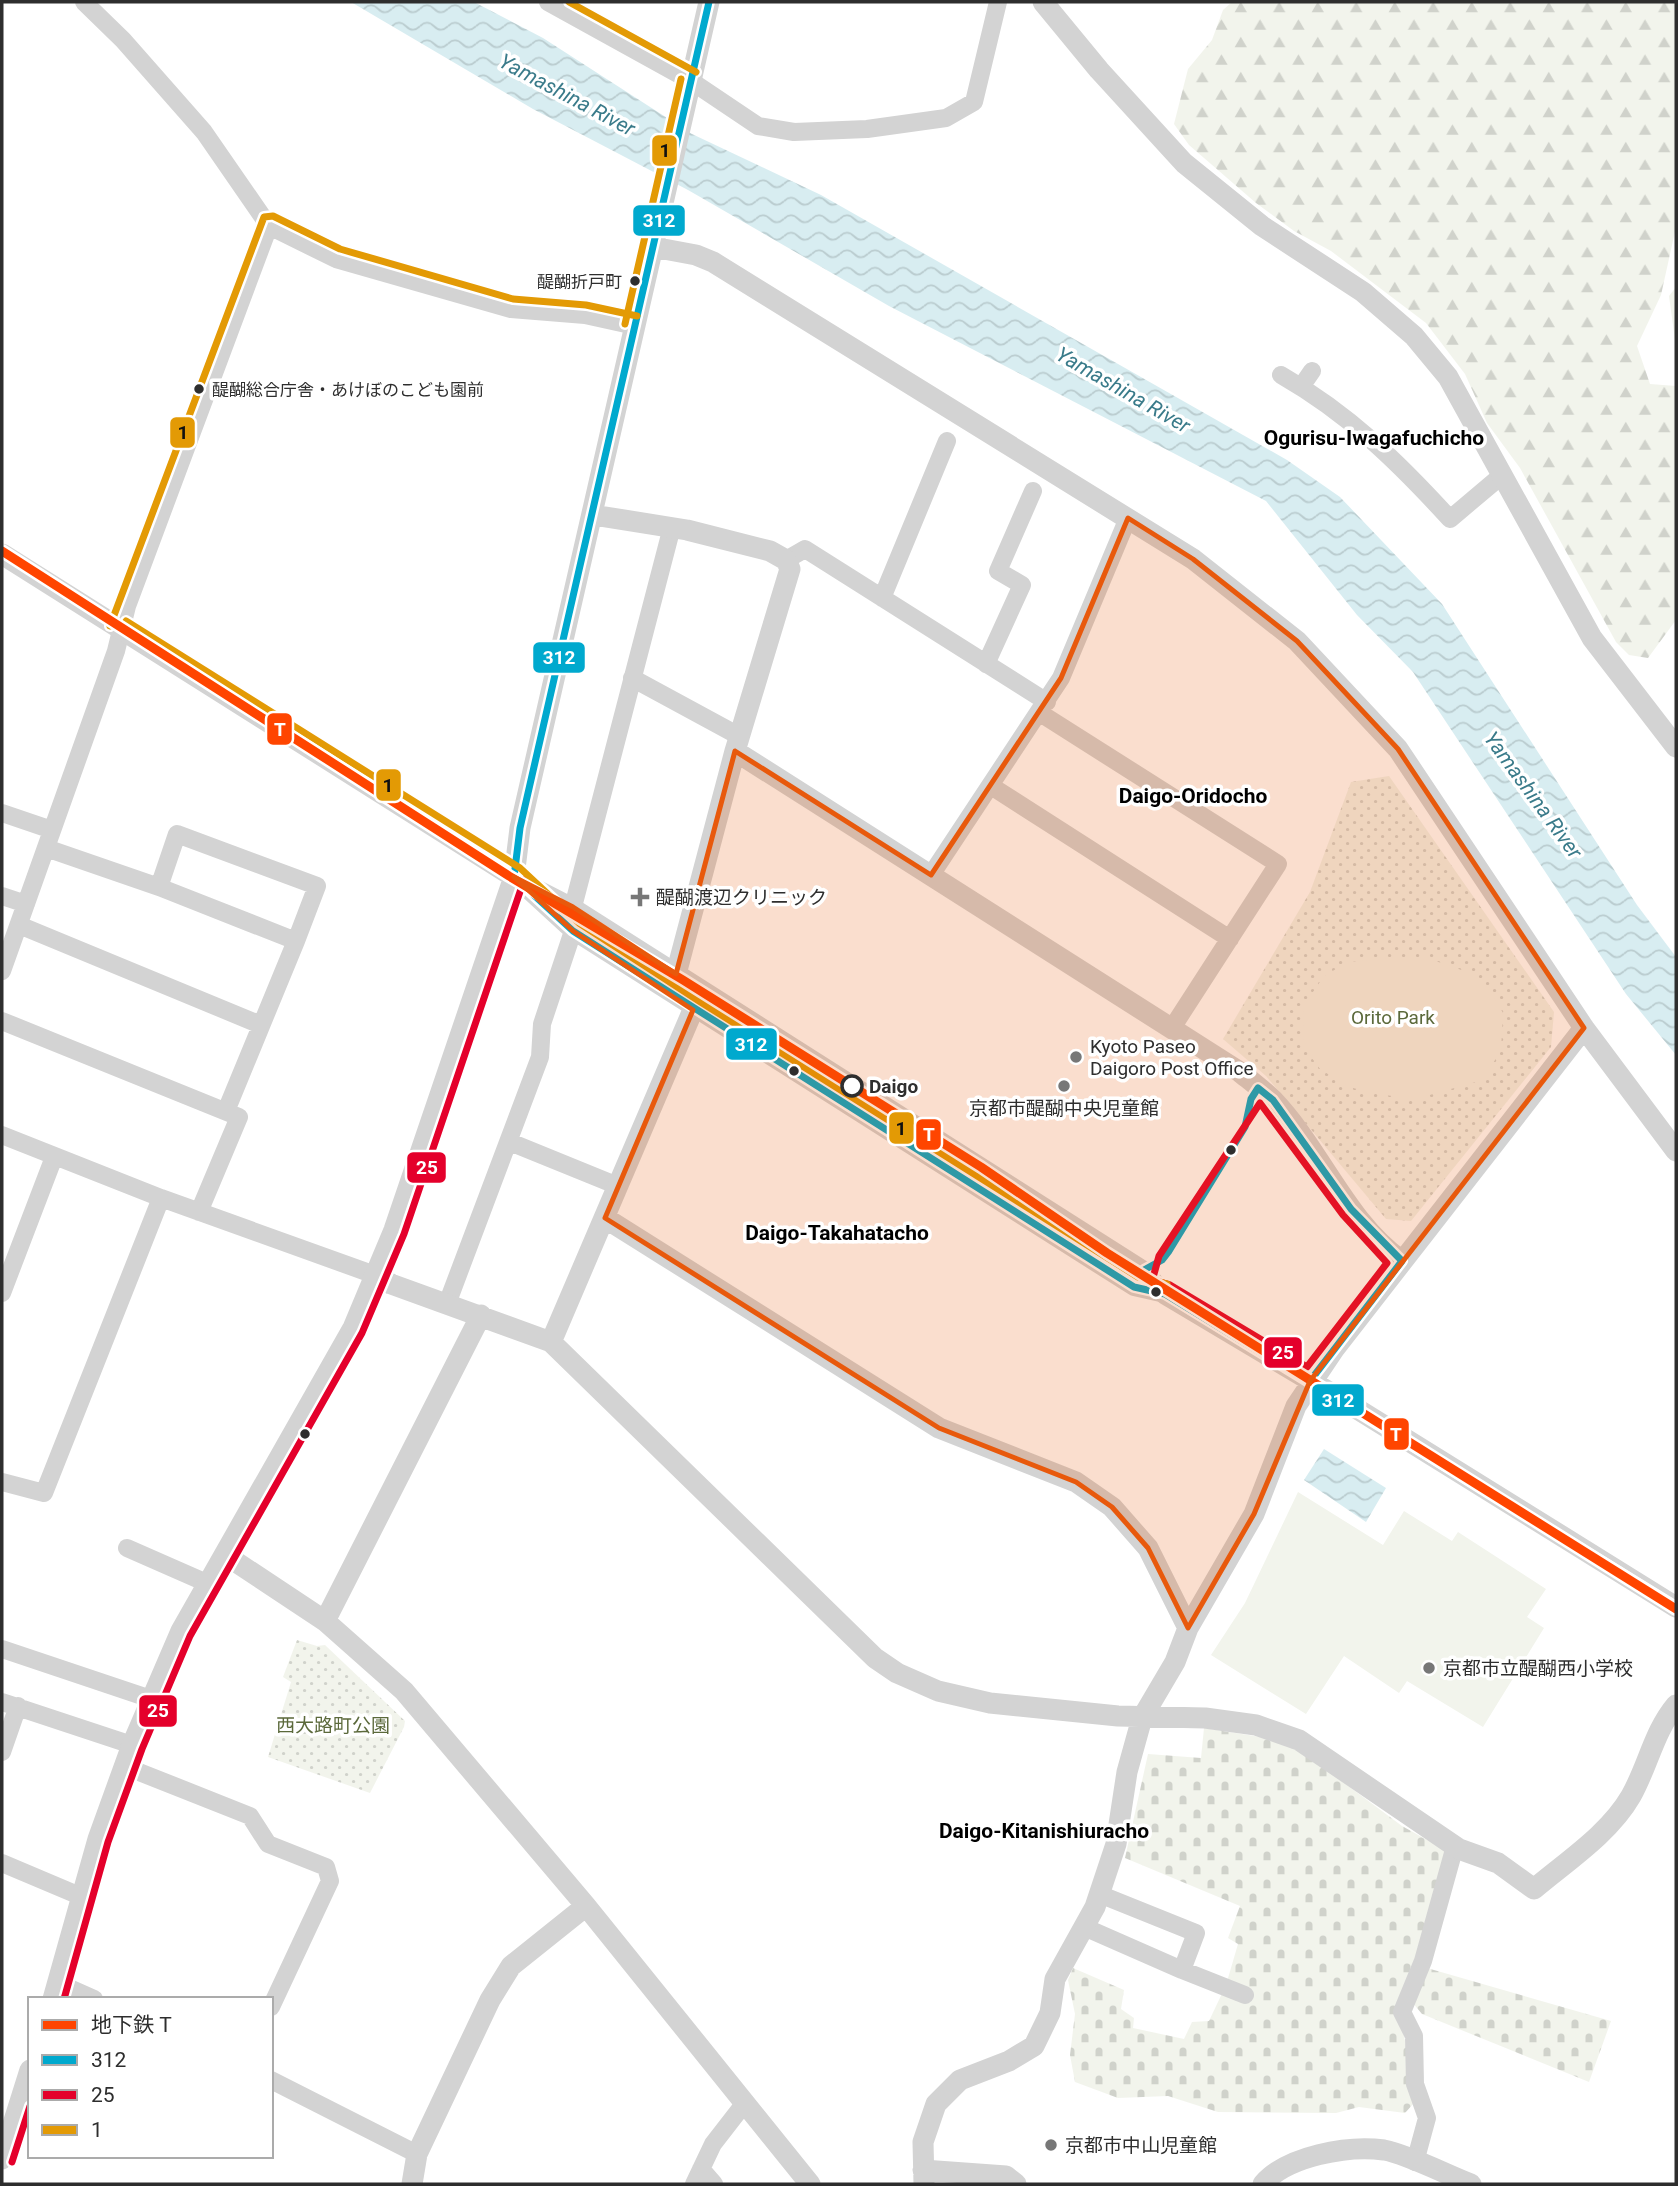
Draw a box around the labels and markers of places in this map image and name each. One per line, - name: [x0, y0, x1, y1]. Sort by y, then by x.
- place label: 醍醐折戸町: [537, 272, 622, 292]
- marker: 醍醐折戸町: [628, 274, 642, 288]
- place label: 醍醐総合庁舎・あけぼのこども園前: [212, 380, 484, 400]
- marker: 醍醐総合庁舎・あけぼのこども園前: [192, 382, 206, 396]
- place label: 醍醐渡辺クリニック: [656, 886, 827, 909]
- marker: 醍醐渡辺クリニック: [630, 887, 650, 907]
- place label: Kyoto Paseo Daigoro Post Office: [1090, 1035, 1253, 1080]
- marker: Kyoto Paseo Daigoro Post Office: [1068, 1049, 1084, 1065]
- unlabelled marker: [787, 1064, 801, 1078]
- marker: Daigo: [841, 1075, 863, 1097]
- place label: Daigo: [869, 1075, 918, 1098]
- marker: 京都市醍醐中央児童館: [1056, 1078, 1072, 1094]
- place label: 京都市醍醐中央児童館: [969, 1097, 1159, 1120]
- unlabelled marker: [1224, 1143, 1238, 1157]
- unlabelled marker: [1149, 1285, 1163, 1299]
- unlabelled marker: [298, 1427, 312, 1441]
- place label: 京都市立醍醐西小学校: [1443, 1657, 1633, 1680]
- marker: 京都市立醍醐西小学校: [1421, 1660, 1437, 1676]
- place label: 京都市中山児童館: [1065, 2134, 1217, 2157]
- marker: 京都市中山児童館: [1043, 2137, 1059, 2153]

